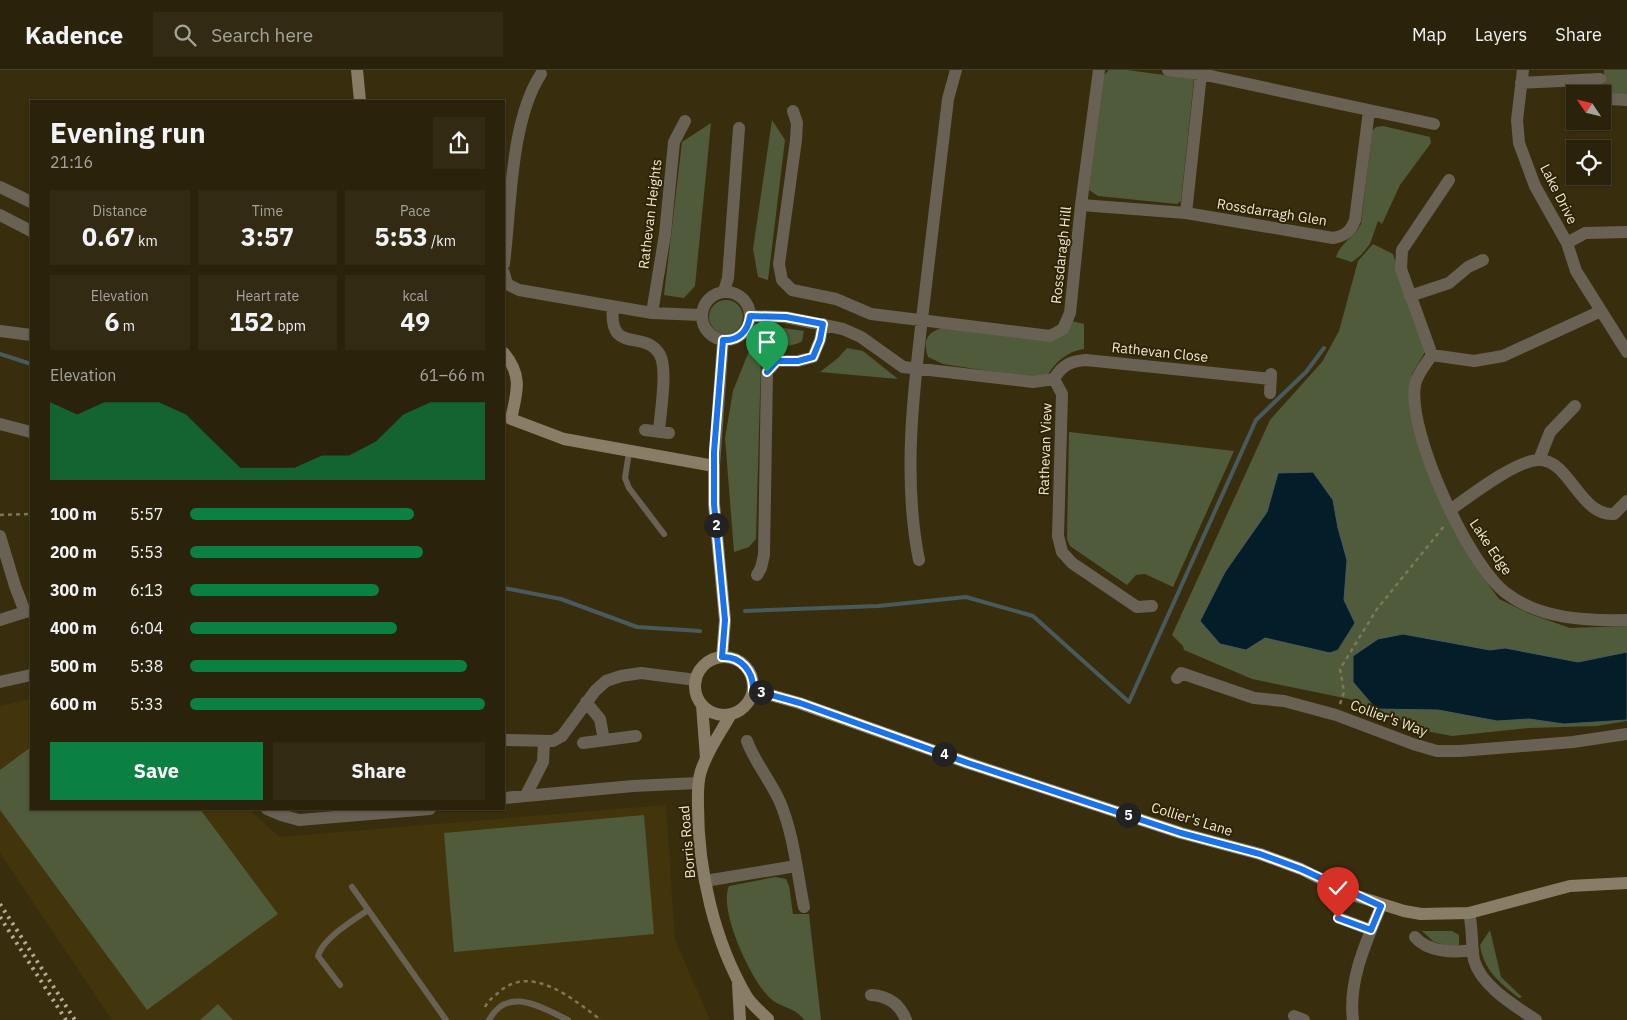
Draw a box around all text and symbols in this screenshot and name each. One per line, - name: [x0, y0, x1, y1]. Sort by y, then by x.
- search box: [153, 12, 503, 57]
- text: Kadence: [25, 19, 123, 51]
- icon: search: [171, 21, 199, 49]
- text: Search here: [211, 23, 313, 47]
- text: Map: [1412, 23, 1447, 46]
- text: Layers: [1475, 23, 1527, 46]
- text: Share: [1555, 23, 1602, 46]
- north arrow: [1566, 85, 1611, 130]
- map controls: [1566, 85, 1611, 185]
- text: Evening run: [50, 114, 206, 151]
- button: share: [433, 117, 485, 169]
- button: locate: [1566, 140, 1611, 185]
- text: 21:16: [50, 152, 93, 172]
- street label: Rathevan Heights: [634, 158, 666, 270]
- street label: Lake Drive: [1536, 161, 1582, 227]
- street label: Rossdarragh Glen: [1216, 194, 1328, 230]
- text: Distance: [93, 202, 147, 220]
- text: Time: [252, 202, 283, 220]
- text: Pace: [400, 202, 430, 220]
- street label: Rossdaragh Hill: [1047, 205, 1075, 305]
- text: 0.67: [82, 220, 135, 253]
- text: 3:57: [241, 220, 294, 253]
- text: 5:53: [374, 220, 428, 253]
- text: km: [135, 232, 158, 250]
- text: /km: [428, 232, 456, 250]
- text: Elevation: [91, 287, 149, 305]
- text: Heart rate: [236, 287, 299, 305]
- text: kcal: [402, 287, 428, 305]
- text: 6: [105, 305, 120, 338]
- text: 152: [229, 305, 274, 338]
- text: 49: [400, 305, 430, 338]
- text: m: [120, 317, 135, 335]
- text: bpm: [274, 317, 306, 335]
- pin: [746, 321, 788, 372]
- icon: arrive: [753, 328, 781, 356]
- street label: Rathevan Close: [1111, 338, 1210, 366]
- text: Elevation: [50, 365, 116, 385]
- text: 61–66 m: [419, 365, 485, 385]
- street label: Rathevan View: [1034, 402, 1056, 496]
- text: 100 m: [50, 504, 97, 524]
- text: 5:57: [130, 504, 163, 524]
- pin: 2: [704, 512, 728, 538]
- text: 2: [712, 516, 721, 534]
- street label: Lake Edge: [1466, 516, 1516, 579]
- text: 200 m: [50, 542, 97, 562]
- text: 5:53: [130, 542, 163, 562]
- text: 300 m: [50, 580, 97, 600]
- text: 6:13: [130, 580, 163, 600]
- text: 400 m: [50, 618, 97, 638]
- text: 6:04: [130, 618, 163, 638]
- text: 500 m: [50, 656, 97, 676]
- text: 5:38: [130, 656, 163, 676]
- pin: 3: [748, 680, 774, 704]
- text: 3: [757, 683, 766, 701]
- text: 600 m: [50, 694, 97, 714]
- text: 5:33: [130, 694, 163, 714]
- street label: Collier's Way: [1348, 696, 1430, 740]
- button: Save: [50, 742, 263, 800]
- button: Share: [273, 742, 485, 800]
- pin: 4: [932, 742, 956, 766]
- text: 4: [940, 745, 949, 763]
- street label: Collier's Lane: [1149, 798, 1235, 840]
- pin: 5: [1116, 802, 1140, 828]
- street label: Borris Road: [675, 805, 699, 879]
- text: 5: [1124, 806, 1133, 824]
- pin: [1317, 867, 1359, 918]
- icon: check: [1324, 874, 1352, 902]

